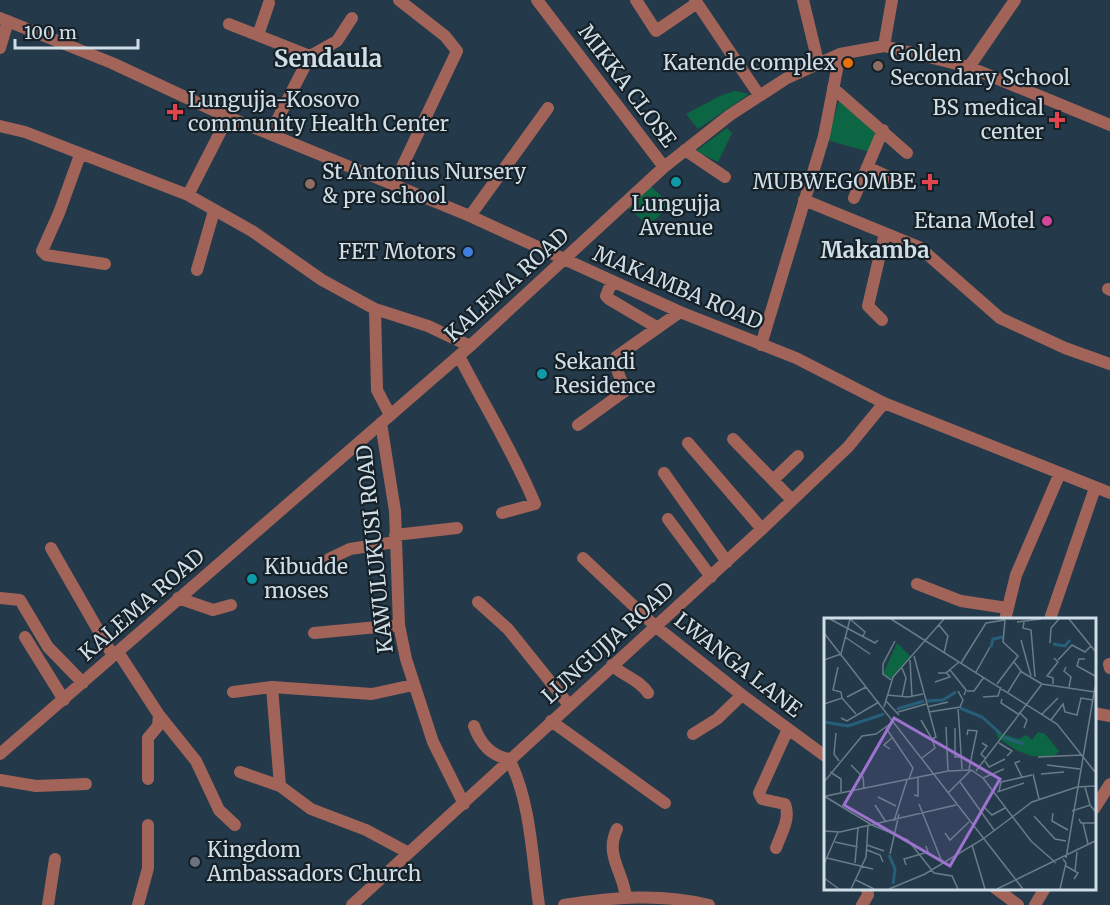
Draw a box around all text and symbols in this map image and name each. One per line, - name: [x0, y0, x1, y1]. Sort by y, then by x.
- scale bar: [15, 12, 138, 50]
- street label: MIKKA CLOSE: [572, 19, 683, 153]
- text: 100 m: [24, 21, 77, 44]
- place label: Golden Secondary School: [890, 40, 1071, 91]
- district label: Sendaula: [274, 43, 382, 74]
- place label: Katende complex: [663, 49, 837, 76]
- marker: Katende complex: [841, 56, 855, 70]
- marker: Golden Secondary School: [871, 59, 885, 73]
- place label: Lungujja-Kosovo community Health Center: [188, 86, 449, 137]
- place label: BS medical center: [933, 94, 1044, 145]
- marker: Lungujja-Kosovo community Health Center: [166, 103, 184, 121]
- marker: BS medical center: [1048, 111, 1066, 129]
- place label: St Antonius Nursery & pre school: [322, 158, 527, 209]
- place label: MUBWEGOMBE: [753, 168, 917, 195]
- marker: MUBWEGOMBE: [921, 173, 939, 191]
- marker: Lungujja Avenue: [669, 175, 683, 189]
- marker: St Antonius Nursery & pre school: [303, 177, 317, 191]
- place label: Lungujja Avenue: [632, 190, 720, 241]
- place label: Etana Motel: [914, 207, 1035, 234]
- marker: Etana Motel: [1040, 214, 1054, 228]
- street label: KALEMA ROAD: [439, 222, 575, 348]
- district label: Makamba: [820, 236, 930, 264]
- place label: FET Motors: [338, 238, 456, 265]
- street label: MAKAMBA ROAD: [589, 240, 767, 336]
- marker: FET Motors: [461, 245, 475, 259]
- place label: Sekandi Residence: [554, 348, 656, 399]
- marker: Sekandi Residence: [535, 367, 549, 381]
- street label: KAWULUKUSI ROAD: [350, 444, 399, 654]
- street label: KALEMA ROAD: [73, 542, 210, 667]
- place label: Kibudde moses: [264, 553, 348, 604]
- marker: Kibudde moses: [245, 572, 259, 586]
- street label: LUNGUJJA ROAD: [536, 576, 680, 709]
- street label: LWANGA LANE: [669, 606, 808, 723]
- inset map: [824, 618, 1095, 890]
- place label: Kingdom Ambassadors Church: [206, 836, 422, 887]
- marker: Kingdom Ambassadors Church: [188, 855, 202, 869]

